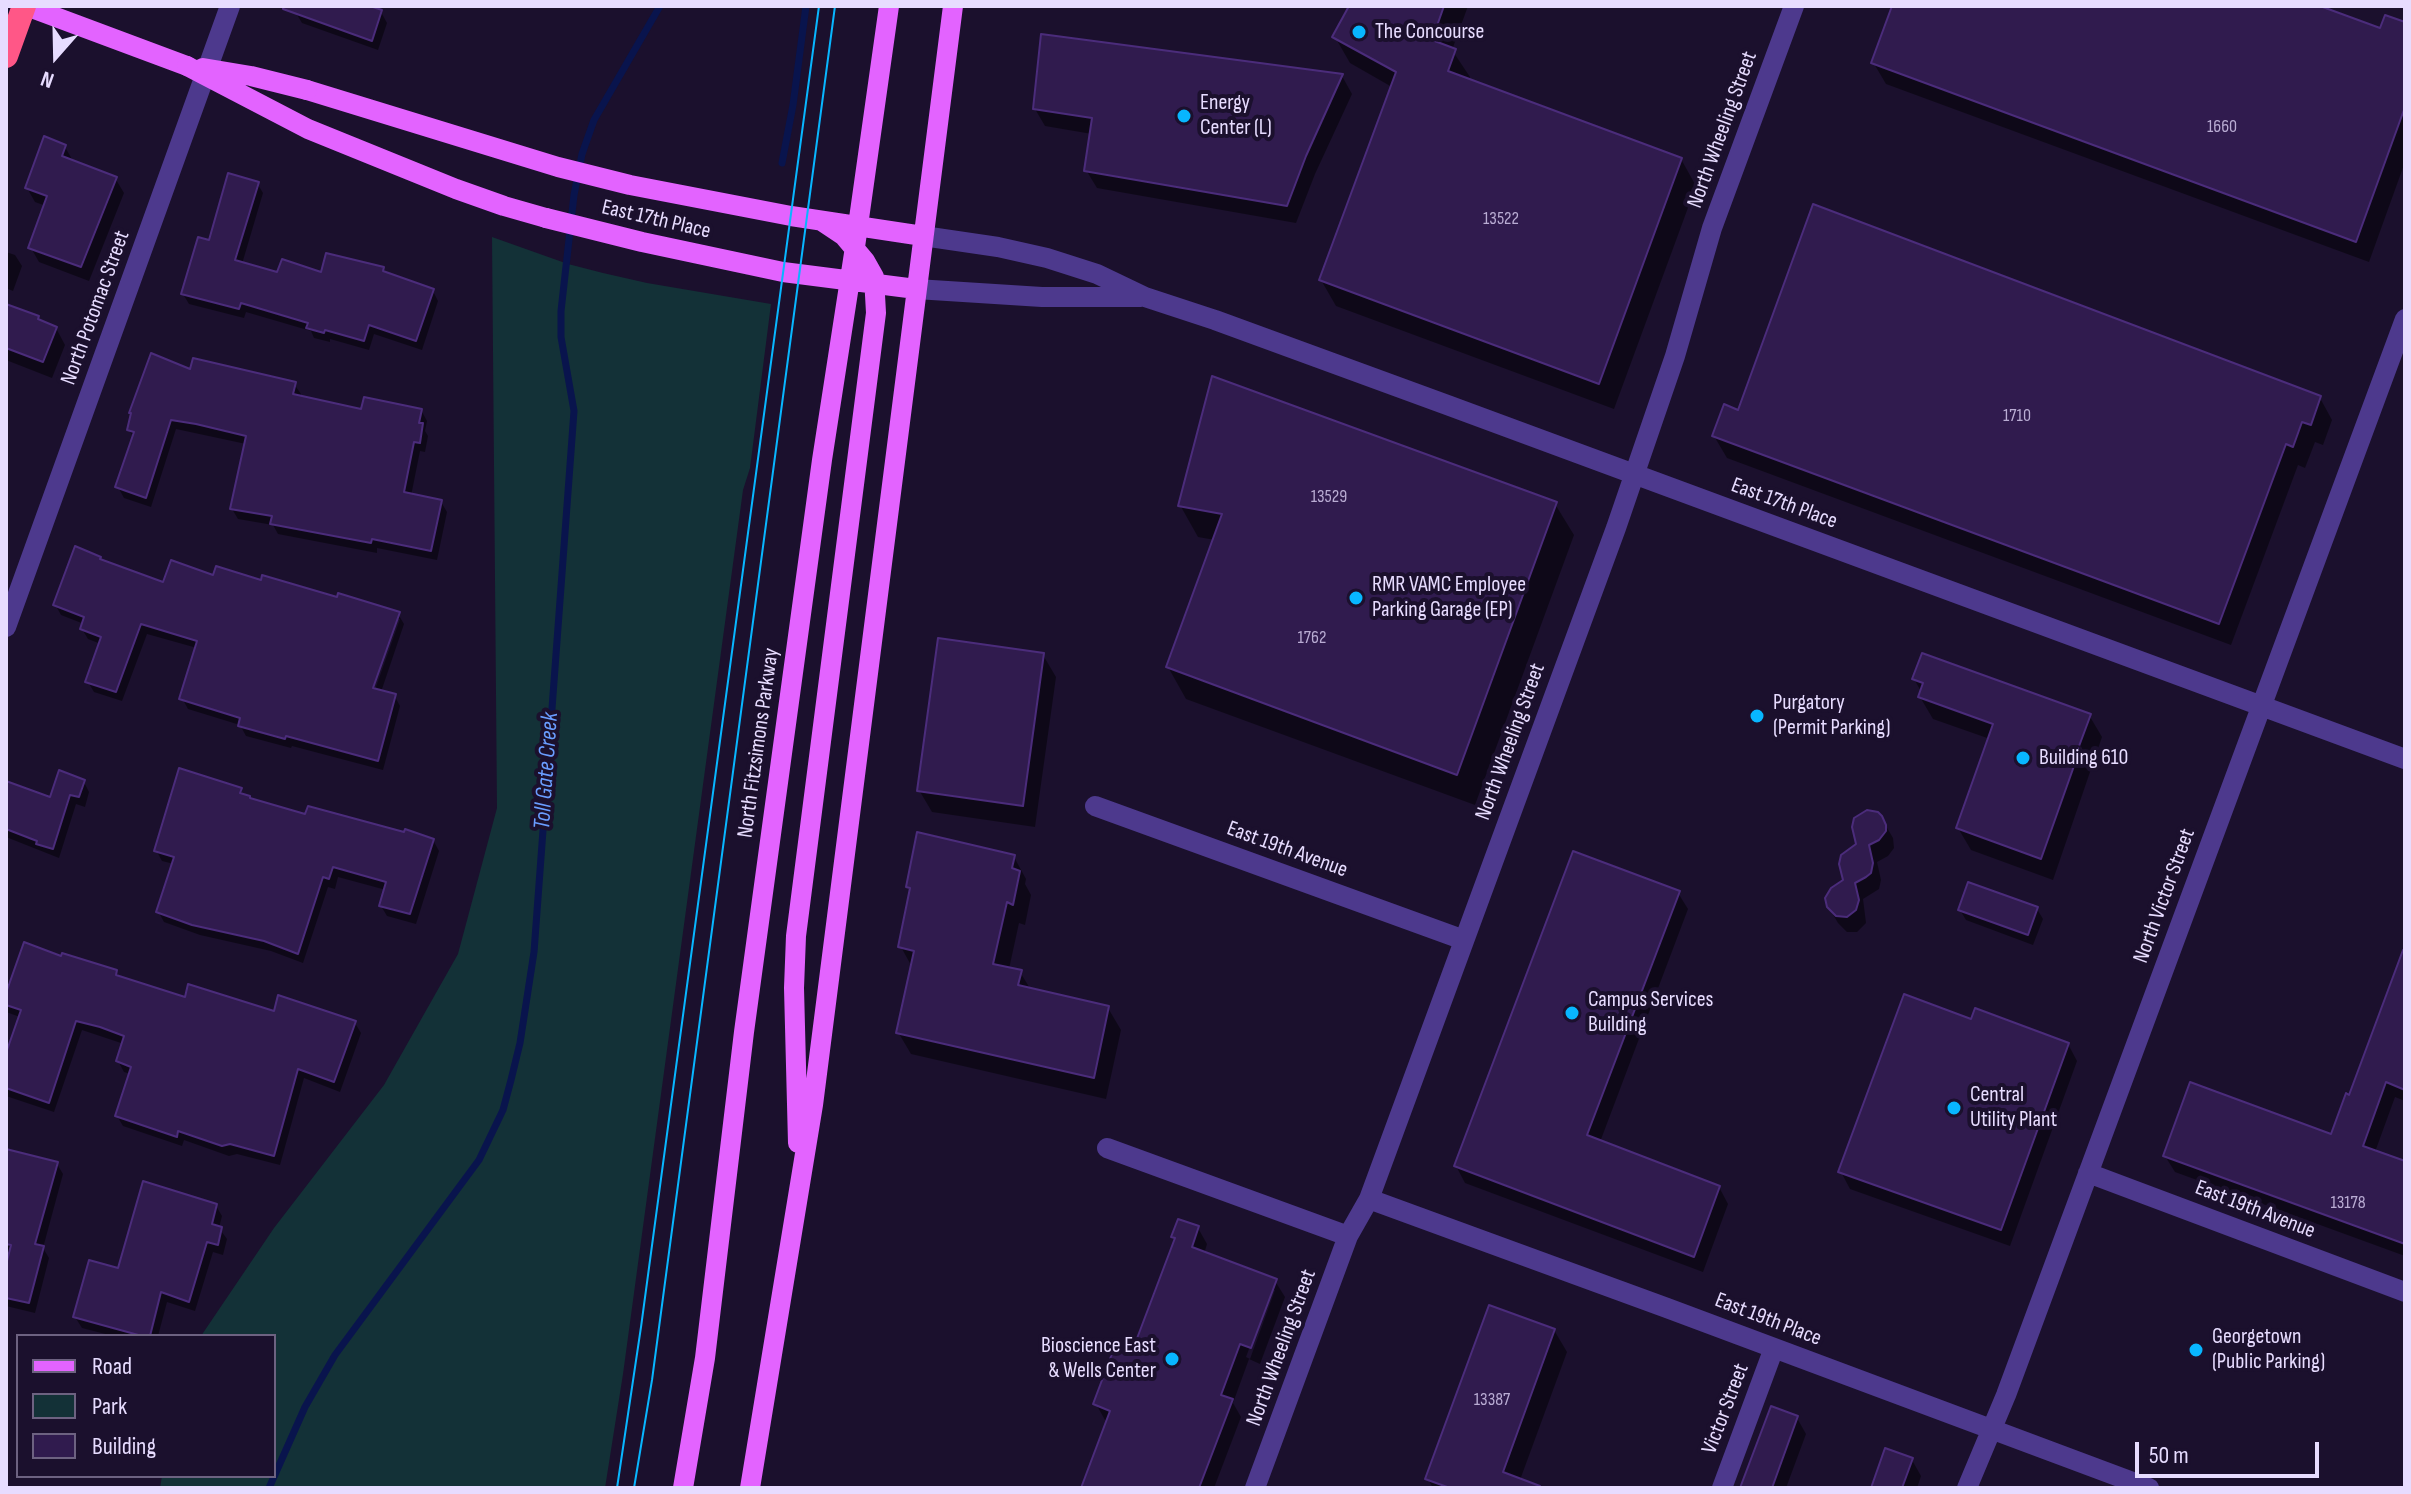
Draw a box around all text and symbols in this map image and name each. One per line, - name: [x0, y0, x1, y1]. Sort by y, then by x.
- north arrow: [16, 16, 96, 96]
- place label: The Concourse: [1375, 19, 1484, 45]
- marker: The Concourse: [1350, 23, 1368, 41]
- street label: North Wheeling Street: [1682, 48, 1764, 212]
- text: N: [37, 64, 58, 94]
- place label: Energy Center (L): [1200, 90, 1272, 142]
- marker: Energy Center (L): [1175, 107, 1193, 125]
- house number: 1660: [2207, 116, 2237, 138]
- street label: East 17th Place: [599, 195, 713, 245]
- house number: 13522: [1483, 208, 1519, 230]
- street label: North Potomac Street: [56, 227, 136, 389]
- house number: 1710: [2003, 405, 2031, 427]
- street label: East 17th Place: [1727, 473, 1841, 535]
- house number: 13529: [1311, 486, 1347, 508]
- place label: RMR VAMC Employee Parking Garage (EP): [1372, 572, 1526, 624]
- marker: RMR VAMC Employee Parking Garage (EP): [1347, 589, 1365, 607]
- house number: 1762: [1298, 627, 1326, 649]
- street label: North Fitzsimons Parkway: [733, 646, 785, 840]
- street label: North Wheeling Street: [1470, 660, 1552, 824]
- place label: Purgatory (Permit Parking): [1773, 690, 1890, 742]
- marker: Purgatory (Permit Parking): [1748, 707, 1766, 725]
- water label: Toll Gate Creek: [529, 711, 565, 831]
- place label: Building 610: [2039, 745, 2128, 771]
- marker: Building 610: [2014, 749, 2032, 767]
- street label: East 19th Avenue: [1223, 816, 1351, 884]
- street label: North Victor Street: [2128, 825, 2202, 967]
- place label: Campus Services Building: [1588, 987, 1713, 1038]
- marker: Campus Services Building: [1563, 1004, 1581, 1022]
- place label: Central Utility Plant: [1970, 1082, 2057, 1134]
- marker: Central Utility Plant: [1945, 1099, 1963, 1117]
- street label: East 19th Avenue: [2191, 1175, 2319, 1245]
- house number: 13178: [2330, 1192, 2366, 1214]
- street label: North Wheeling Street: [1241, 1266, 1323, 1430]
- street label: East 19th Place: [1711, 1288, 1825, 1352]
- place label: Georgetown (Public Parking): [2212, 1324, 2325, 1376]
- place label: Bioscience East & Wells Center: [1041, 1333, 1156, 1384]
- legend: [16, 1334, 276, 1478]
- marker: Georgetown (Public Parking): [2187, 1341, 2205, 1359]
- marker: Bioscience East & Wells Center: [1163, 1350, 1181, 1368]
- text: Road: [92, 1352, 132, 1381]
- street label: Victor Street: [1697, 1360, 1755, 1458]
- house number: 13387: [1474, 1389, 1510, 1411]
- text: Park: [92, 1392, 127, 1421]
- scale bar: [2139, 1426, 2323, 1476]
- text: Building: [92, 1432, 156, 1461]
- text: 50 m: [2149, 1441, 2189, 1470]

